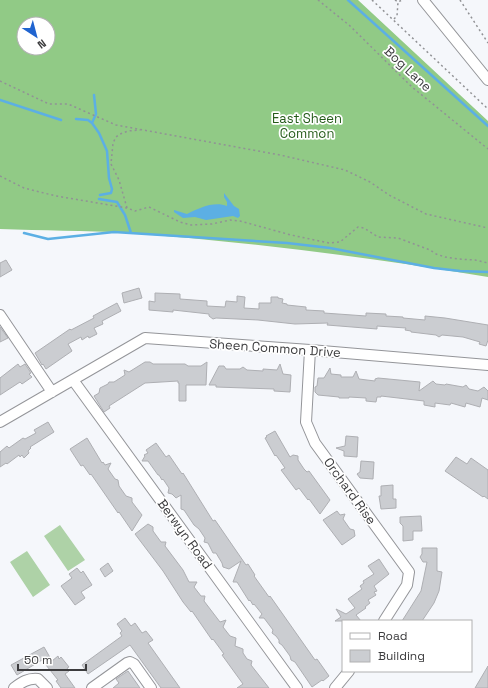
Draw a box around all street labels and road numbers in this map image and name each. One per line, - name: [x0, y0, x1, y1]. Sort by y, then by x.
- street label: Bog Lane: [381, 43, 435, 95]
- street label: Sheen Common Drive: [209, 335, 341, 361]
- street label: Orchard Rise: [320, 454, 380, 528]
- street label: Berwyn Road: [154, 496, 216, 572]

